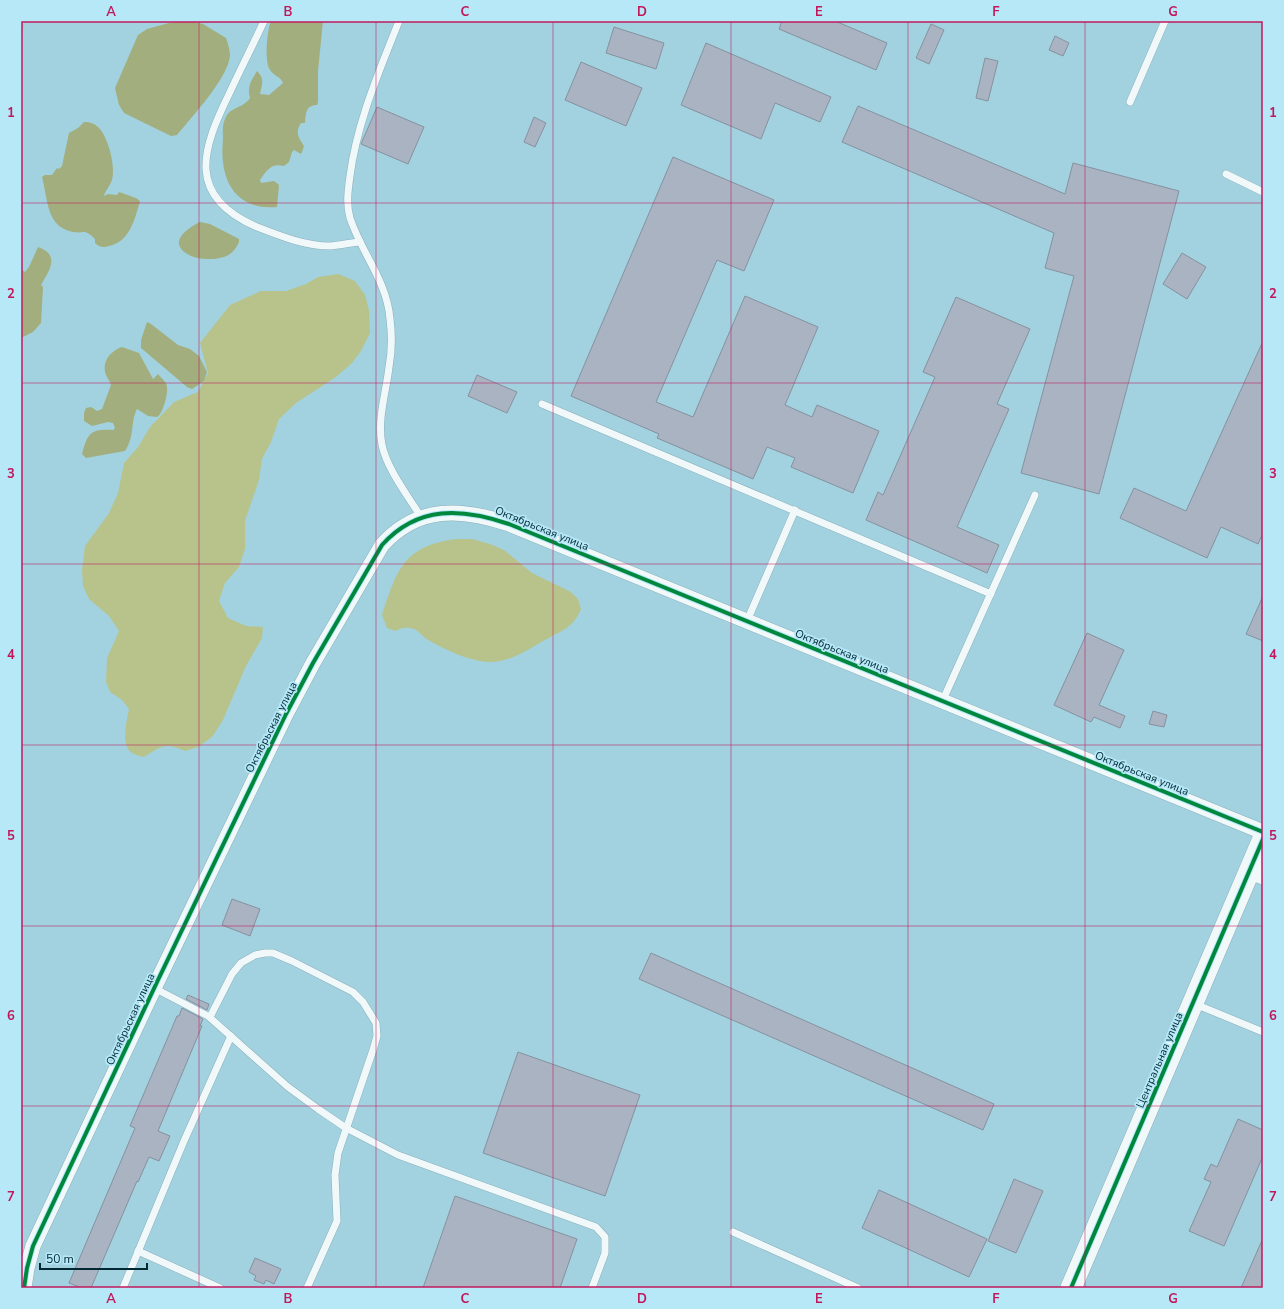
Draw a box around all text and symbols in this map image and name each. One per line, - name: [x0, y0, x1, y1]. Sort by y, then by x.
- text: A: [106, 3, 116, 21]
- text: B: [284, 3, 293, 21]
- text: C: [461, 3, 470, 21]
- text: D: [637, 3, 647, 21]
- text: E: [815, 3, 823, 21]
- text: F: [992, 3, 1000, 21]
- text: G: [1168, 3, 1178, 21]
- text: 1: [7, 104, 15, 122]
- text: 1: [1269, 104, 1277, 122]
- text: 2: [7, 285, 15, 303]
- text: 2: [1269, 285, 1277, 303]
- text: 3: [7, 465, 15, 483]
- text: 3: [1269, 465, 1277, 483]
- street label: Октябрьская улица: [493, 503, 591, 554]
- street label: Октябрьская улица: [793, 626, 891, 677]
- text: 4: [7, 646, 15, 664]
- text: 4: [1269, 646, 1277, 664]
- street label: Октябрьская улица: [242, 679, 301, 775]
- street label: Октябрьская улица: [1093, 748, 1191, 799]
- text: 5: [7, 827, 15, 845]
- text: 5: [1269, 827, 1277, 845]
- street label: Октябрьская улица: [103, 971, 158, 1068]
- text: 6: [7, 1007, 15, 1025]
- text: 6: [1269, 1007, 1277, 1025]
- street label: Центральная улица: [1133, 1010, 1186, 1110]
- text: 7: [7, 1188, 15, 1206]
- text: 7: [1269, 1188, 1277, 1206]
- scale bar: [40, 1245, 147, 1271]
- text: 50 m: [46, 1251, 74, 1267]
- text: A: [106, 1290, 116, 1308]
- text: B: [284, 1290, 293, 1308]
- text: C: [461, 1290, 470, 1308]
- text: D: [637, 1290, 647, 1308]
- text: E: [815, 1290, 823, 1308]
- text: F: [992, 1290, 1000, 1308]
- text: G: [1168, 1290, 1178, 1308]

